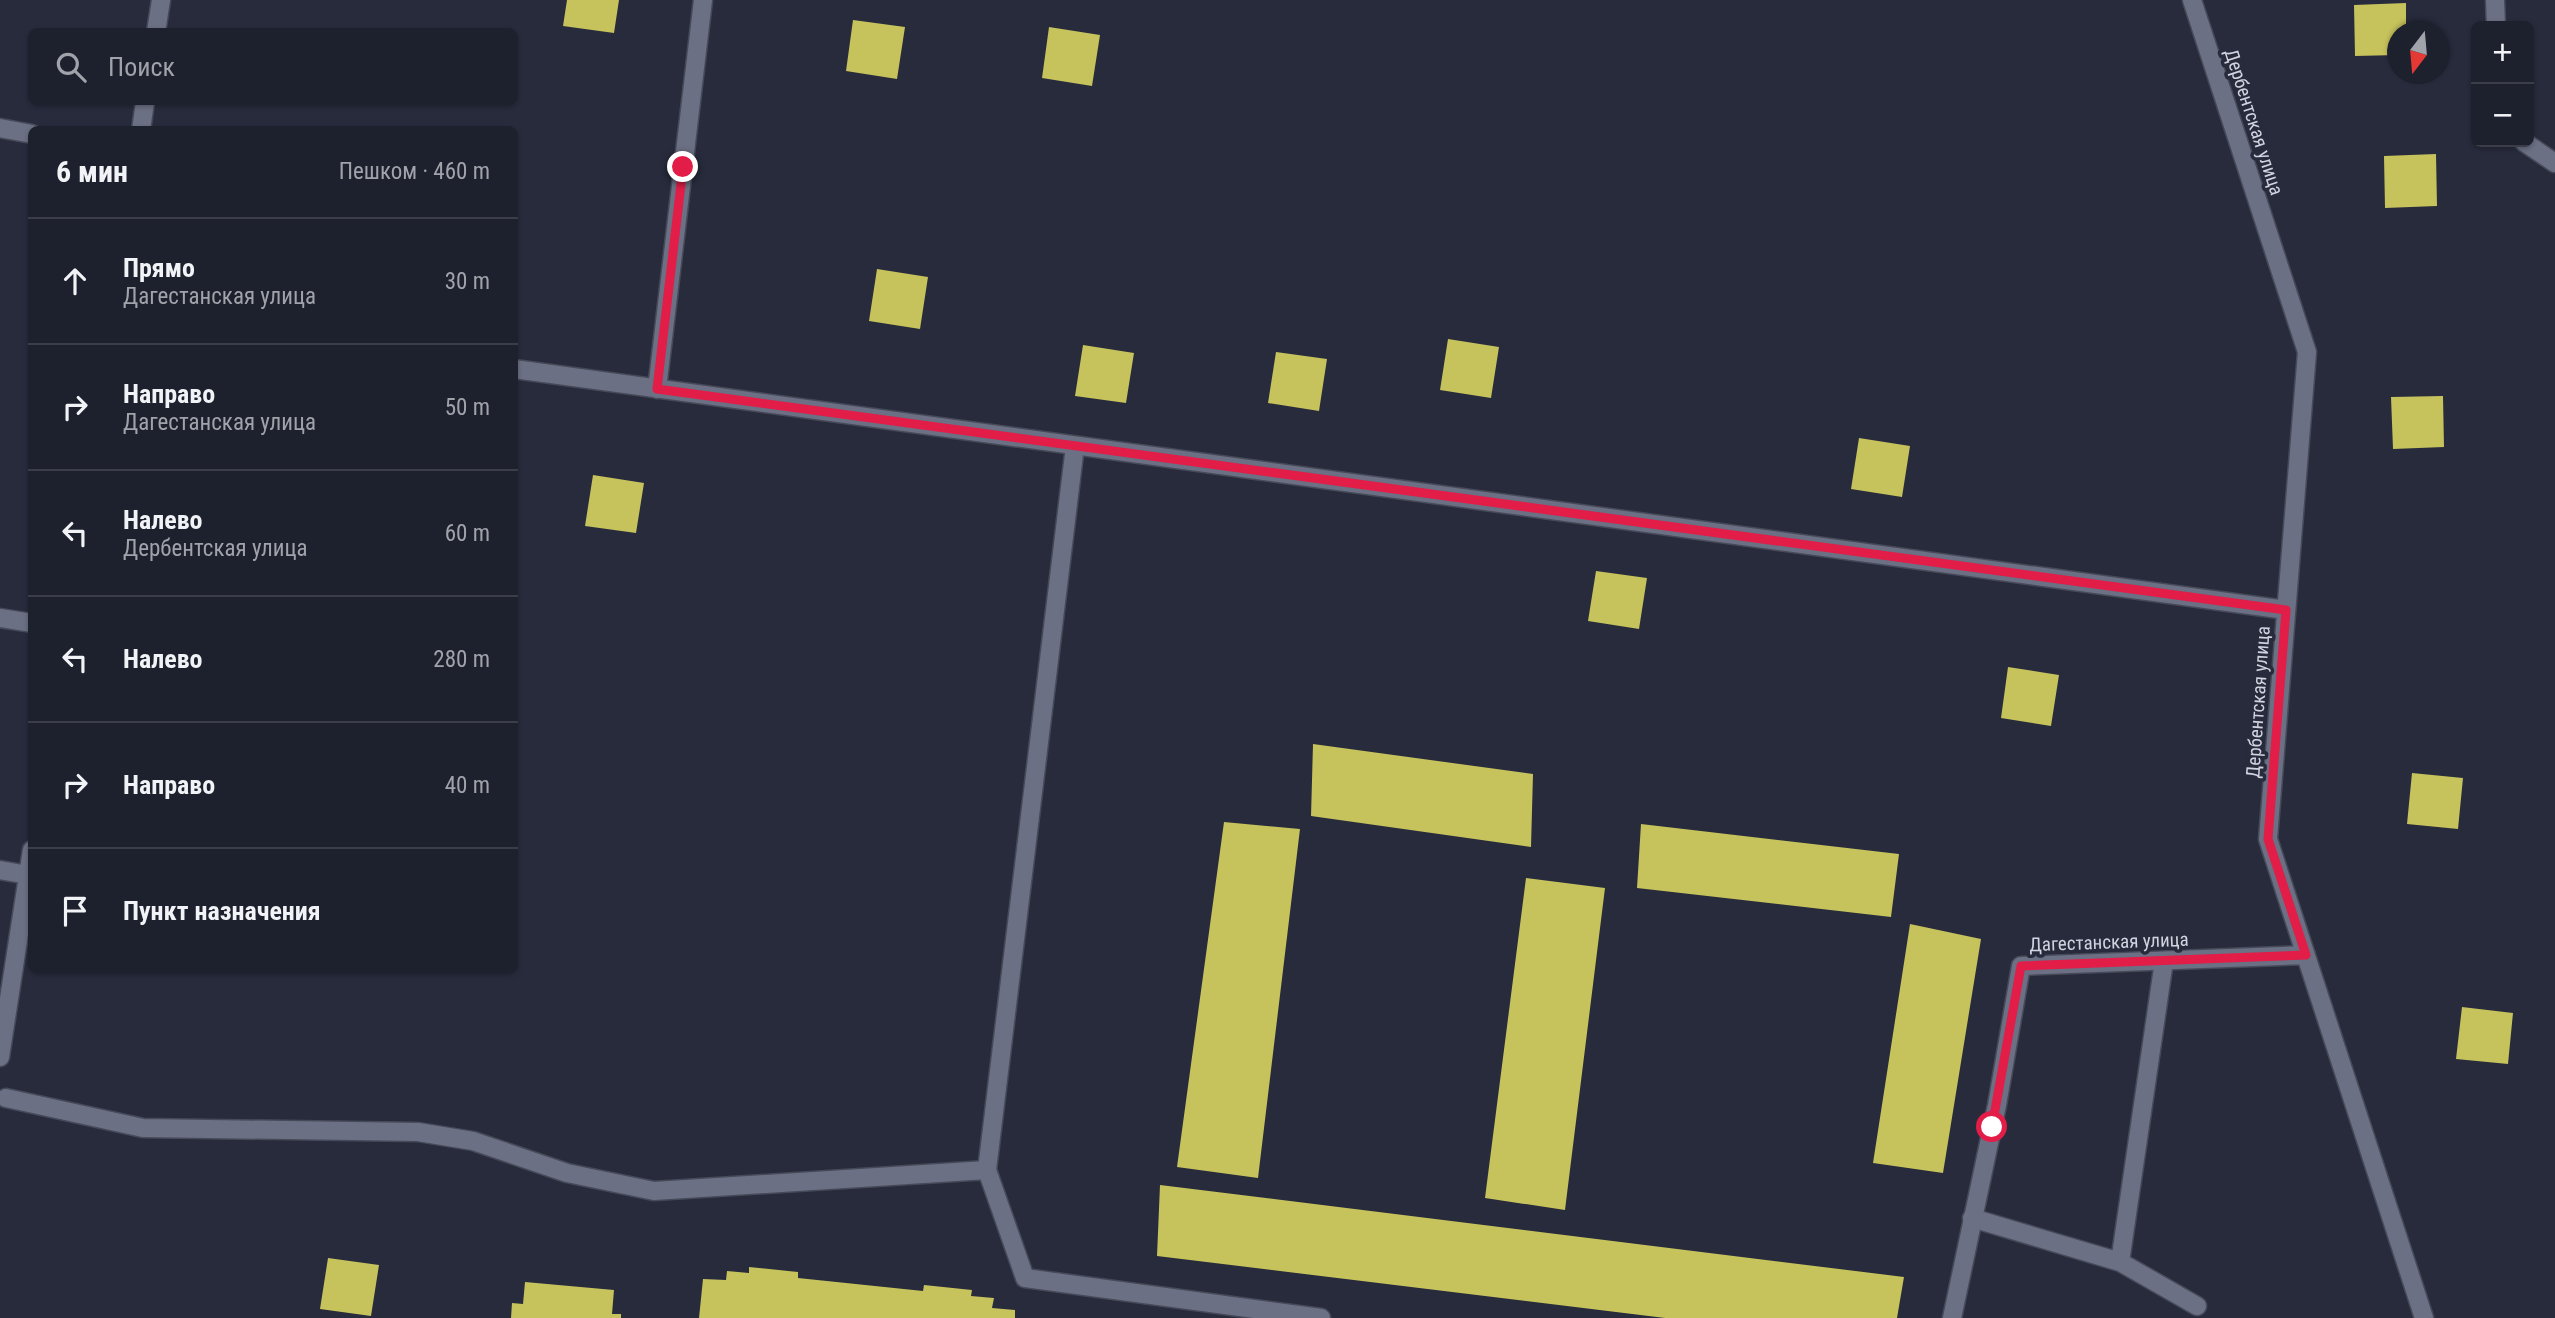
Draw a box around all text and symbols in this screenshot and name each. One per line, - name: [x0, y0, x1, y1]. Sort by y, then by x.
- north arrow: [2387, 21, 2450, 84]
- map controls: [2471, 21, 2534, 147]
- button: +: [2471, 21, 2534, 84]
- search box: [28, 28, 518, 105]
- street label: Дербентская улица: [2220, 46, 2288, 198]
- icon: search: [52, 48, 90, 86]
- text: Поиск: [108, 52, 175, 82]
- button: −: [2471, 84, 2534, 147]
- route end: [667, 151, 698, 182]
- text: 6 мин: [56, 154, 128, 189]
- text: Пешком · 460 m: [339, 158, 490, 185]
- text: Прямо: [123, 253, 195, 283]
- icon: ahead: [56, 262, 94, 300]
- text: 30 m: [445, 268, 490, 295]
- text: Дагестанская улица: [123, 283, 316, 310]
- text: Направо: [123, 379, 215, 409]
- icon: right: [56, 388, 94, 426]
- text: 50 m: [445, 394, 490, 421]
- text: Дагестанская улица: [123, 409, 316, 436]
- text: Налево: [123, 505, 203, 535]
- icon: left: [56, 514, 94, 552]
- text: 60 m: [445, 520, 490, 547]
- text: Дербентская улица: [123, 535, 308, 562]
- street label: Дербентская улица: [2241, 625, 2275, 779]
- icon: left: [56, 640, 94, 678]
- text: Налево: [123, 644, 203, 674]
- text: 280 m: [433, 646, 490, 673]
- icon: right: [56, 766, 94, 804]
- text: Направо: [123, 770, 215, 800]
- text: 40 m: [445, 772, 490, 799]
- icon: arrive: [56, 892, 94, 930]
- text: Пункт назначения: [123, 896, 321, 926]
- street label: Дагестанская улица: [2029, 928, 2189, 956]
- route start: [1976, 1111, 2007, 1142]

